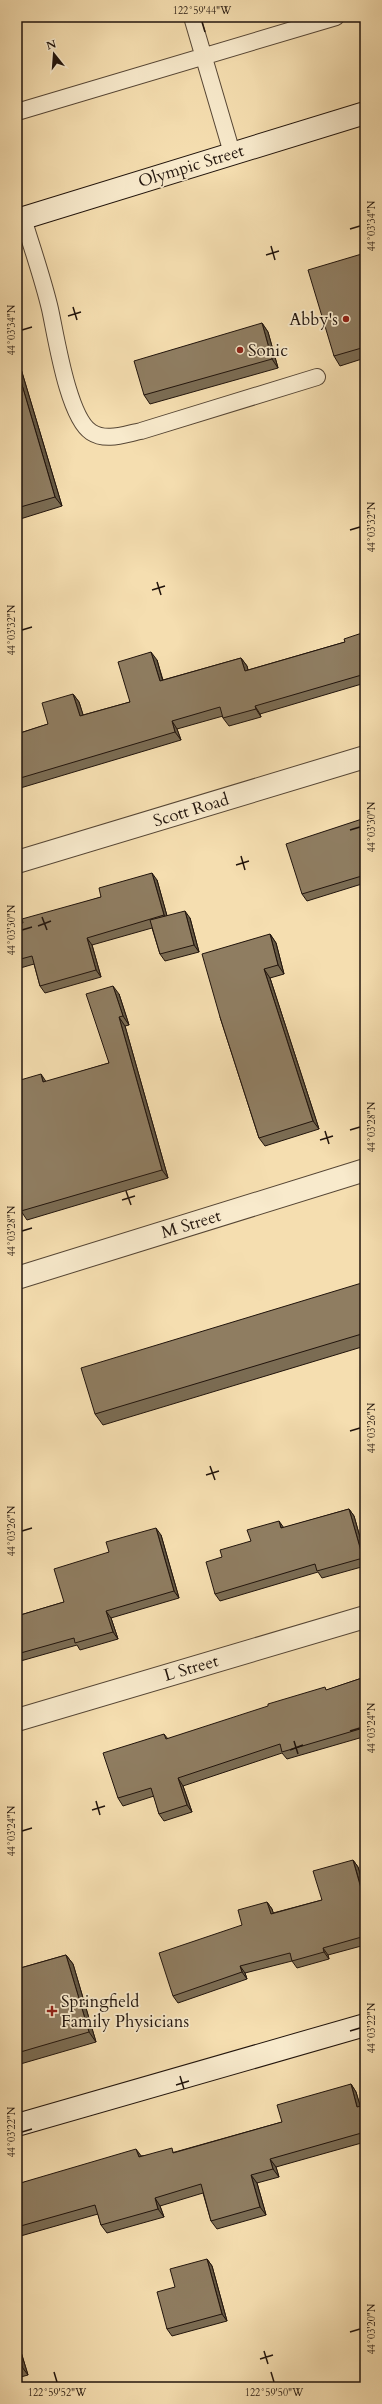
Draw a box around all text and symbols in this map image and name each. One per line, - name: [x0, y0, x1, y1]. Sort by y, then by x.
- text: 122°59'44"W: [173, 4, 232, 18]
- north arrow: [34, 34, 74, 74]
- text: N: [44, 36, 58, 53]
- street label: Olympic Street: [135, 139, 247, 193]
- text: 44°03'34"N: [365, 200, 379, 251]
- text: 44°03'34"N: [5, 304, 19, 355]
- place label: Abby's: [289, 308, 338, 331]
- marker: Abby's: [341, 314, 351, 324]
- place label: Sonic: [248, 339, 288, 362]
- marker: Sonic: [235, 345, 245, 355]
- text: 44°03'32"N: [365, 501, 379, 552]
- text: 44°03'32"N: [5, 604, 19, 655]
- street label: Scott Road: [150, 788, 232, 832]
- text: 44°03'30"N: [365, 801, 379, 852]
- text: 44°03'30"N: [5, 904, 19, 955]
- text: 44°03'28"N: [365, 1101, 379, 1152]
- street label: M Street: [158, 1204, 224, 1244]
- text: 44°03'28"N: [5, 1205, 19, 1256]
- text: 44°03'26"N: [365, 1402, 379, 1453]
- text: 44°03'26"N: [5, 1505, 19, 1556]
- street label: L Street: [161, 1649, 222, 1687]
- text: 44°03'24"N: [365, 1702, 379, 1753]
- text: 44°03'24"N: [5, 1805, 19, 1856]
- place label: Springfield Family Physicians: [61, 1990, 189, 2033]
- text: 44°03'22"N: [365, 2002, 379, 2053]
- marker: Springfield Family Physicians: [46, 2005, 58, 2017]
- text: 44°03'22"N: [5, 2106, 19, 2157]
- text: 44°03'20"N: [365, 2303, 379, 2354]
- text: 122°59'52"W: [28, 2386, 87, 2400]
- text: 122°59'50"W: [245, 2386, 304, 2400]

